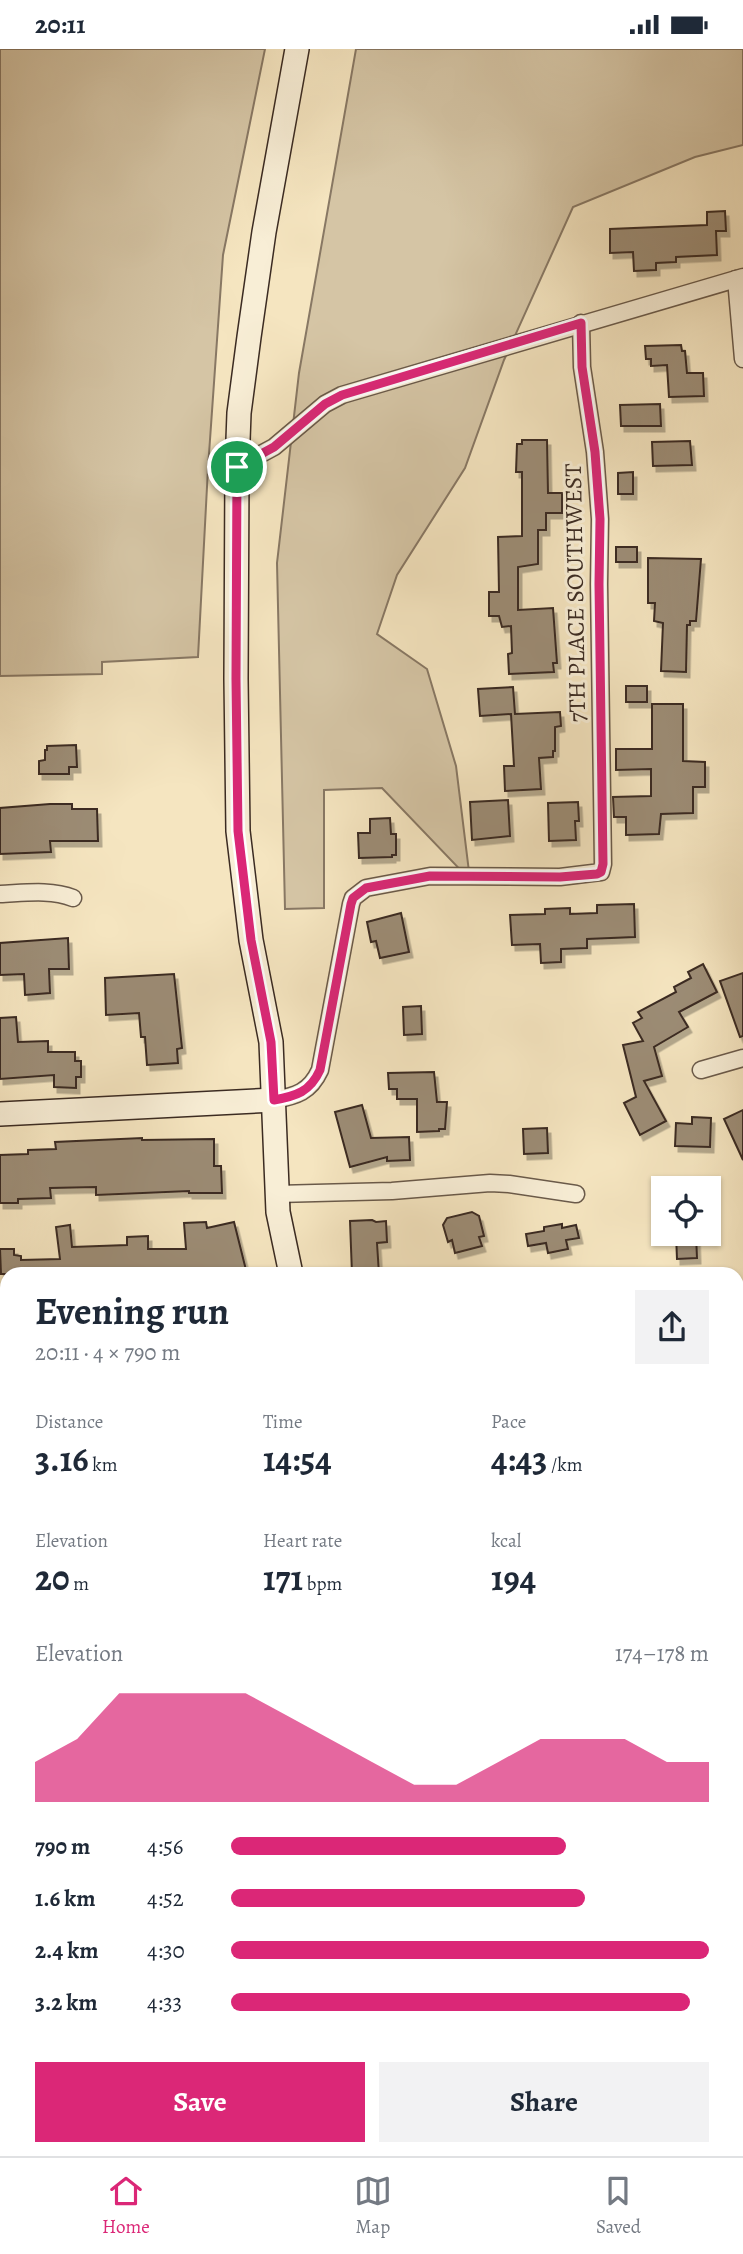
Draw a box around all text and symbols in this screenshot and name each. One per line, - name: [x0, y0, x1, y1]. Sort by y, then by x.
- text: 20:11: [35, 7, 85, 42]
- pin: [207, 437, 267, 497]
- icon: arrive: [218, 448, 256, 486]
- street label: 7TH PLACE SOUTHWEST: [557, 463, 593, 723]
- map controls: [651, 1176, 721, 1246]
- button: locate: [651, 1176, 721, 1246]
- text: Evening run: [35, 1285, 229, 1337]
- button: share: [635, 1290, 709, 1364]
- text: 20:11 · 4 × 790 m: [35, 1337, 180, 1368]
- text: Distance: [35, 1409, 103, 1435]
- text: Time: [263, 1409, 302, 1435]
- text: Pace: [491, 1409, 526, 1435]
- text: 3.16: [35, 1435, 89, 1483]
- text: 14:54: [263, 1435, 332, 1483]
- text: 4:43: [491, 1435, 547, 1483]
- text: km: [89, 1452, 118, 1478]
- text: /km: [547, 1452, 583, 1478]
- text: Elevation: [35, 1528, 108, 1554]
- text: Heart rate: [263, 1528, 342, 1554]
- text: kcal: [491, 1528, 521, 1554]
- text: 20: [35, 1554, 70, 1602]
- text: 171: [263, 1554, 303, 1602]
- text: 194: [491, 1554, 536, 1602]
- text: m: [70, 1571, 89, 1597]
- text: bpm: [303, 1571, 342, 1597]
- text: Elevation: [35, 1638, 123, 1669]
- text: 174–178 m: [615, 1638, 709, 1669]
- text: 790 m: [35, 1831, 90, 1862]
- text: 4:56: [147, 1831, 183, 1862]
- text: 1.6 km: [35, 1883, 95, 1914]
- text: 4:52: [147, 1883, 184, 1914]
- text: 2.4 km: [35, 1935, 98, 1966]
- text: 4:30: [147, 1935, 185, 1966]
- text: 3.2 km: [35, 1987, 98, 2018]
- text: 4:33: [147, 1987, 182, 2018]
- button: Save: [35, 2062, 365, 2142]
- button: Share: [379, 2062, 709, 2142]
- tab: Home: [102, 2172, 150, 2240]
- tab: Map: [354, 2172, 392, 2240]
- tab: Saved: [596, 2172, 641, 2240]

